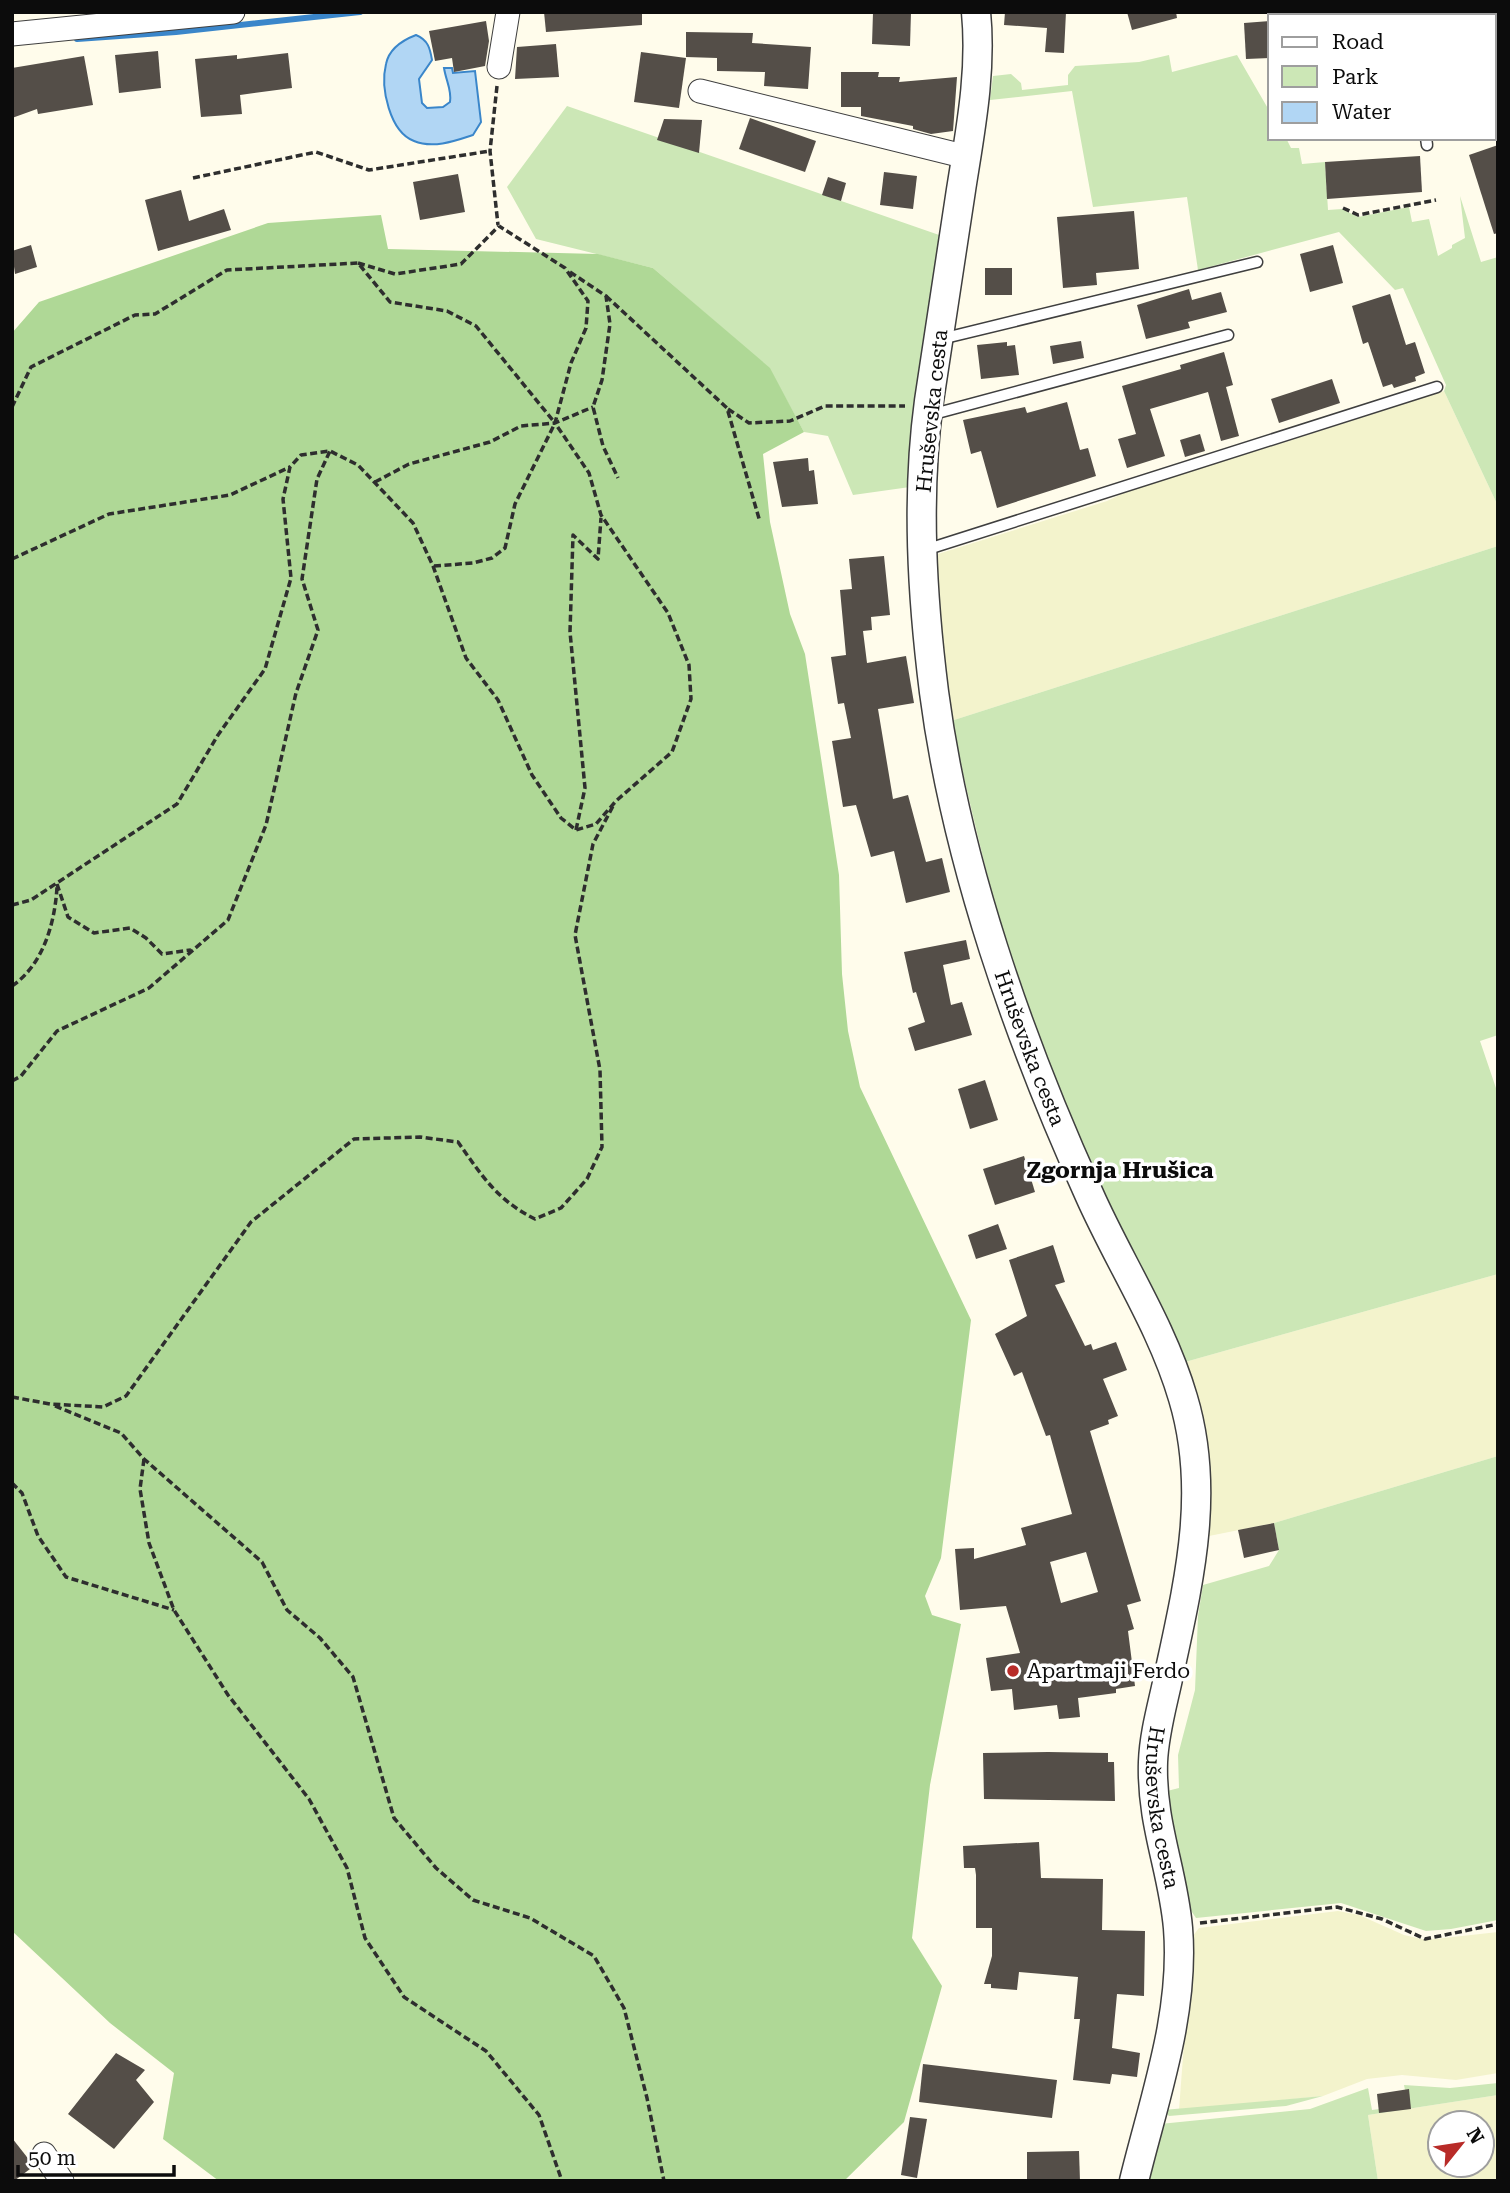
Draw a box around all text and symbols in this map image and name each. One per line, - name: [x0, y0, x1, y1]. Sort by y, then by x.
- legend: [1268, 14, 1496, 140]
- text: Road: [1332, 30, 1384, 54]
- text: Park: [1332, 65, 1378, 89]
- text: Water: [1332, 100, 1392, 124]
- street label: Hruševska cesta: [911, 328, 953, 494]
- street label: Hruševska cesta: [990, 967, 1070, 1130]
- district label: Zgornja Hrušica: [1027, 1157, 1214, 1184]
- place label: Apartmaji Ferdo: [1027, 1659, 1190, 1683]
- marker: Apartmaji Ferdo: [1005, 1663, 1021, 1679]
- street label: Hruševska cesta: [1141, 1725, 1184, 1891]
- north arrow: [1426, 2109, 1496, 2179]
- text: N: [1462, 2124, 1489, 2148]
- scale bar: [18, 2134, 173, 2178]
- text: 50 m: [28, 2146, 76, 2170]

